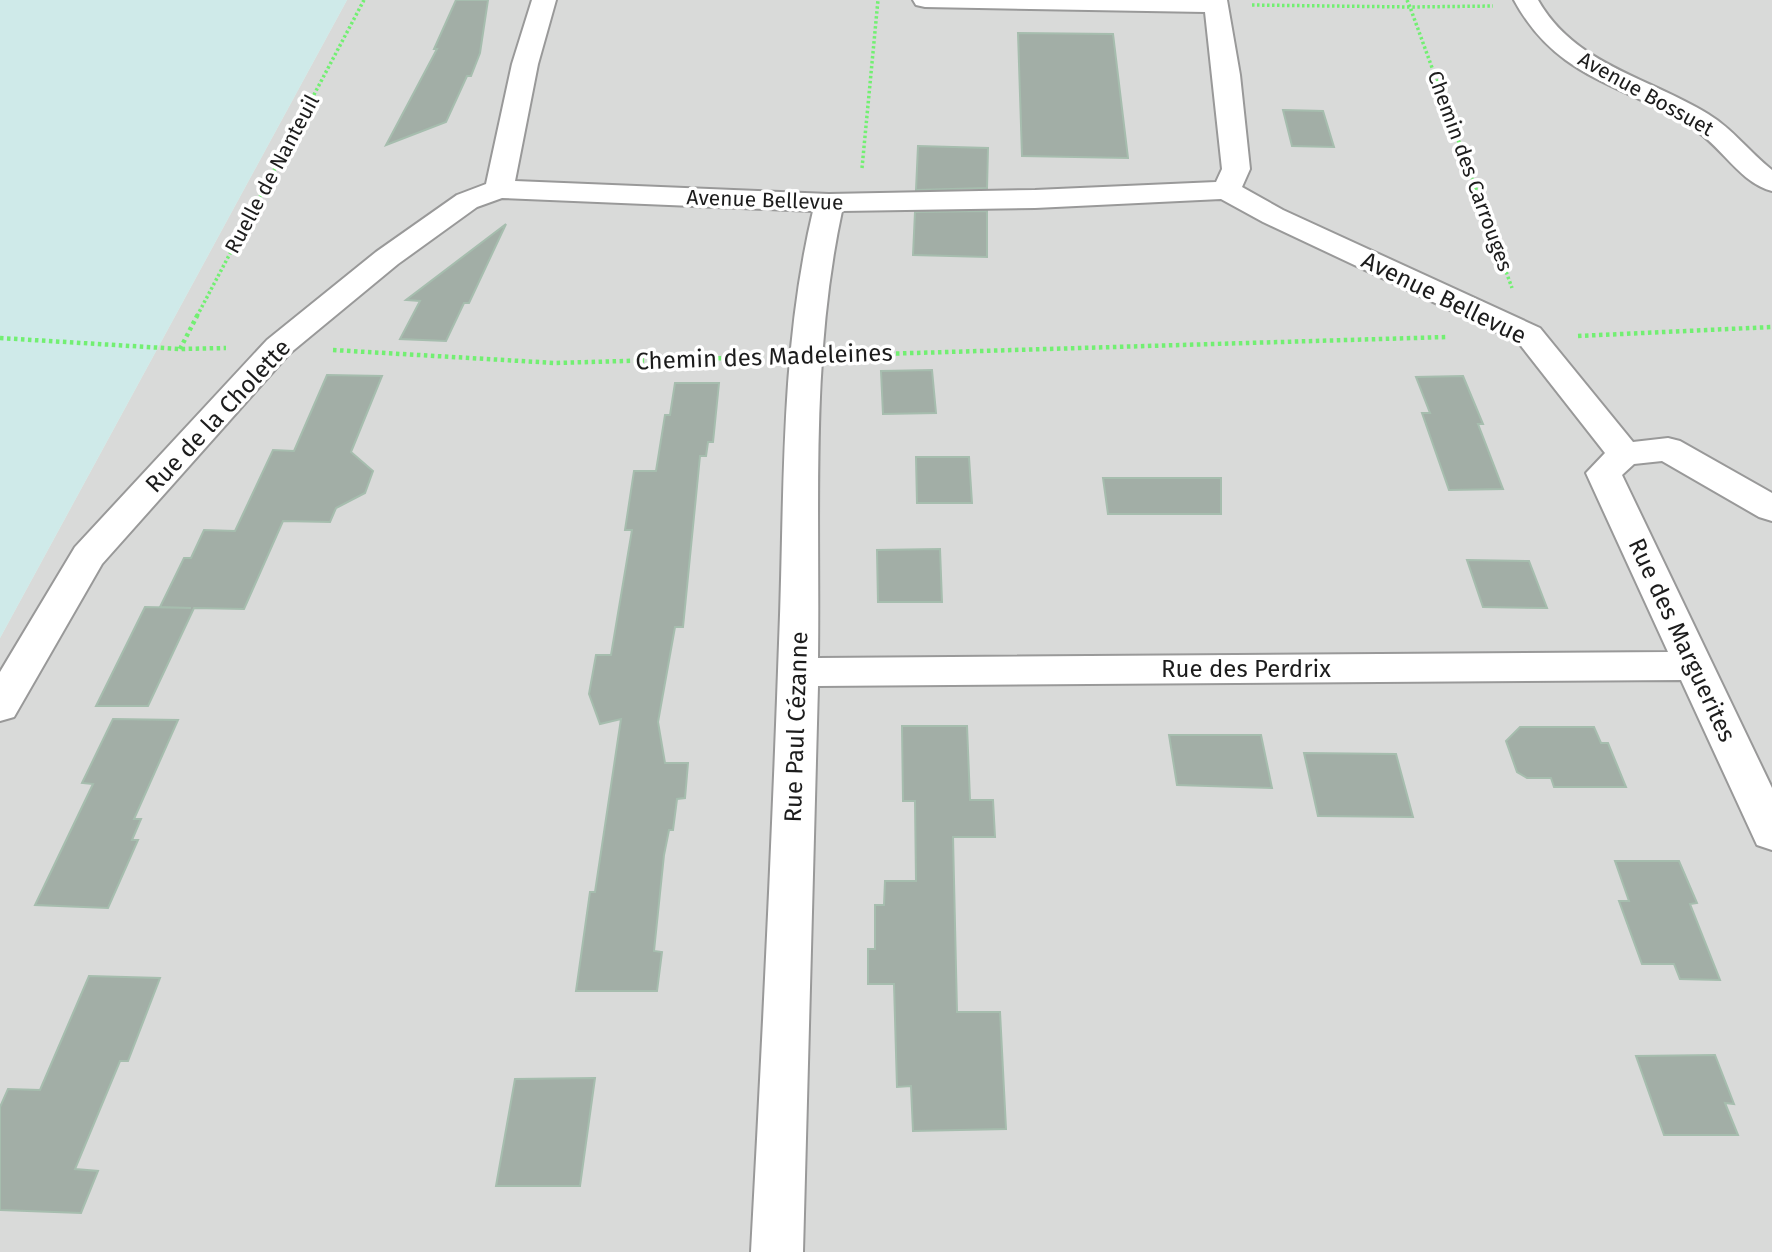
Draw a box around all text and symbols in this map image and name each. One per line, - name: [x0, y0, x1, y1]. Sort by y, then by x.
- street label: Avenue Bossuet: [1574, 46, 1719, 142]
- street label: Chemin des Carrouges: [1422, 67, 1518, 275]
- street label: Ruelle de Nanteuil: [219, 90, 325, 258]
- street label: Avenue Bellevue: [686, 184, 844, 216]
- street label: Avenue Bellevue: [1357, 246, 1531, 350]
- street label: Rue de la Cholette: [140, 334, 296, 498]
- street label: Chemin des Madeleines: [635, 339, 893, 375]
- street label: Rue des Marguerites: [1623, 534, 1741, 746]
- street label: Rue Paul Cézanne: [779, 631, 813, 823]
- street label: Rue des Perdrix: [1161, 655, 1331, 683]

